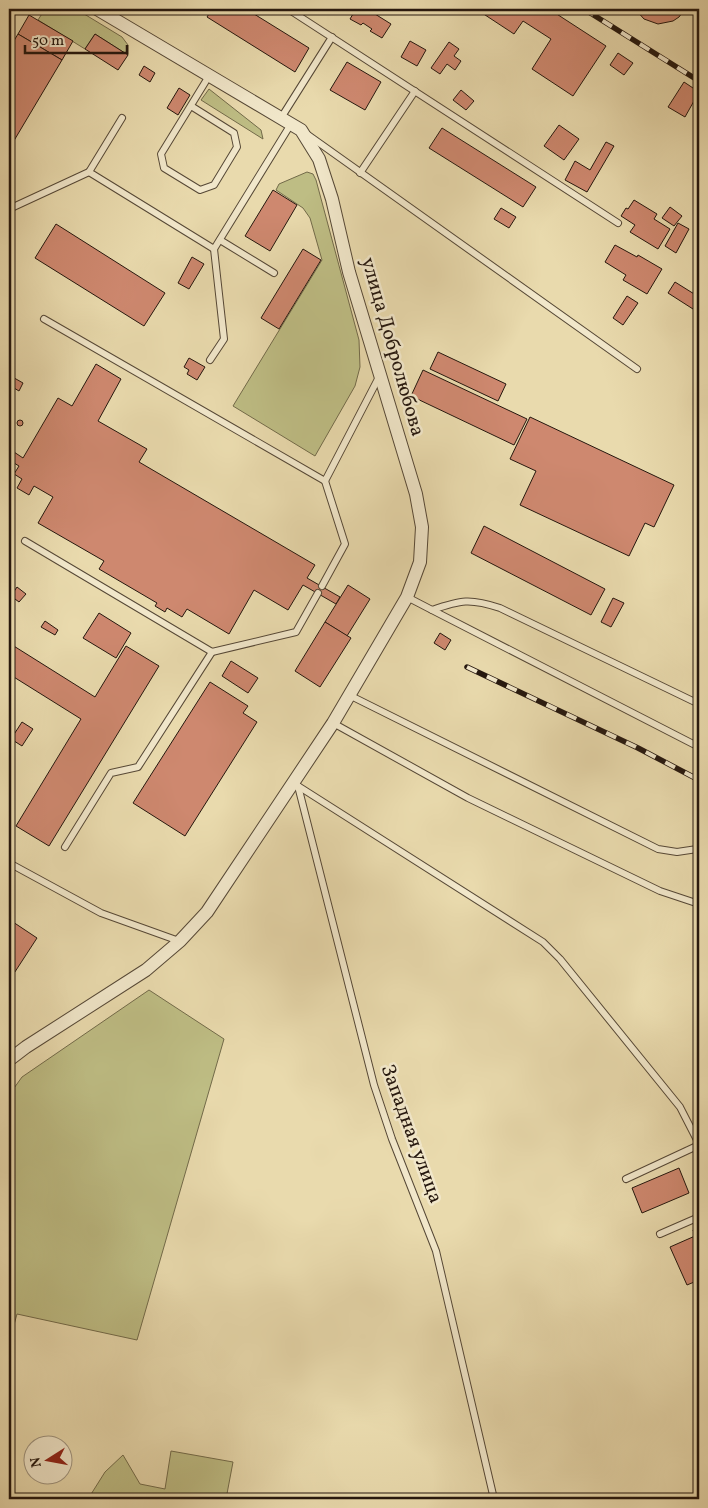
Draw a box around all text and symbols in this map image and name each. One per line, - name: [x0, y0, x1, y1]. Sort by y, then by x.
- scale bar: [25, 22, 128, 54]
- text: 50 m: [32, 31, 64, 52]
- street label: улица Добролюбова: [353, 254, 431, 440]
- street label: Западная улица: [373, 1061, 449, 1207]
- north arrow: [22, 1436, 72, 1486]
- text: N: [26, 1455, 47, 1469]

